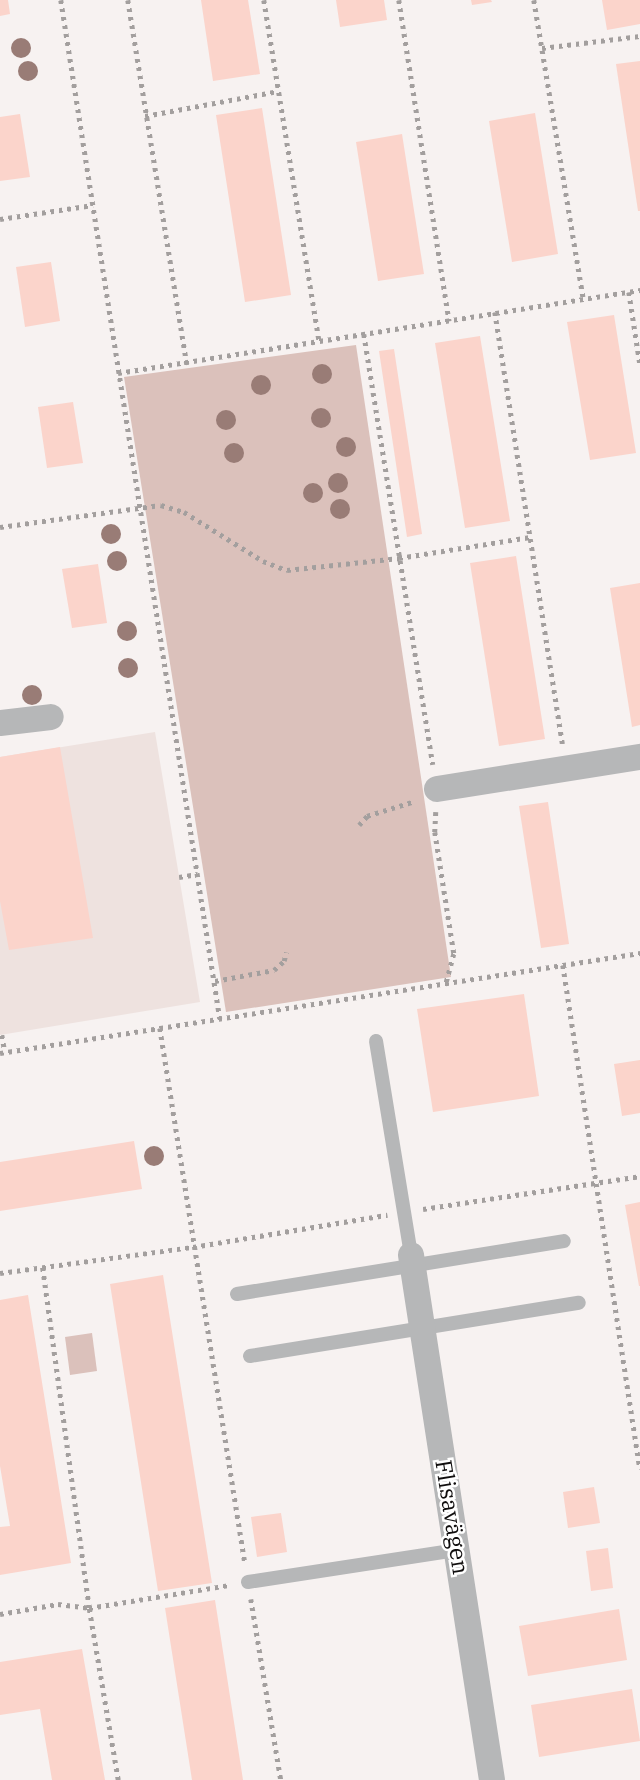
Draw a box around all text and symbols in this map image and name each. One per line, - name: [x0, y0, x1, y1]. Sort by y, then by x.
- street label: Flisavägen: [430, 1458, 476, 1576]

